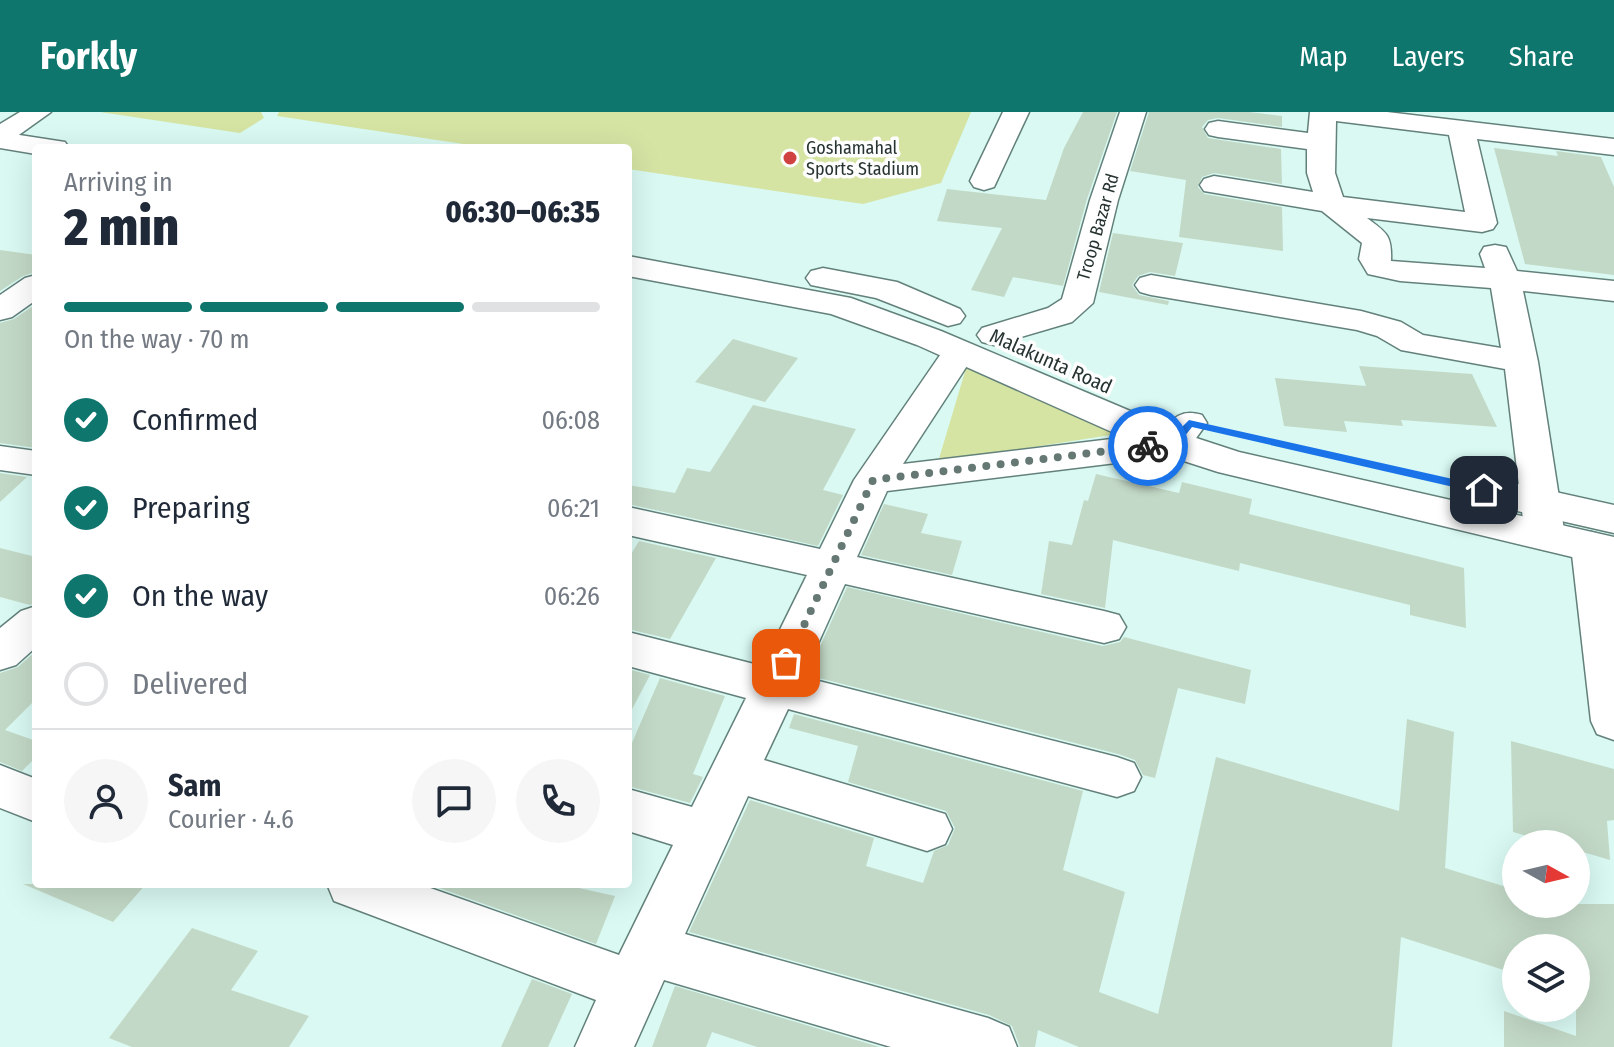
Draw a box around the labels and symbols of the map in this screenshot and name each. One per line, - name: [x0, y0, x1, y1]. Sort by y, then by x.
- place label: Goshamahal Sports Stadium: [806, 137, 919, 180]
- marker: Goshamahal Sports Stadium: [781, 149, 799, 167]
- street label: Troop Bazar Rd: [1072, 171, 1124, 283]
- street label: Malakunta Road: [986, 323, 1116, 399]
- courier: [1108, 406, 1188, 486]
- pin: [1450, 456, 1518, 524]
- pin: [752, 629, 820, 697]
- north arrow: [1502, 830, 1590, 918]

